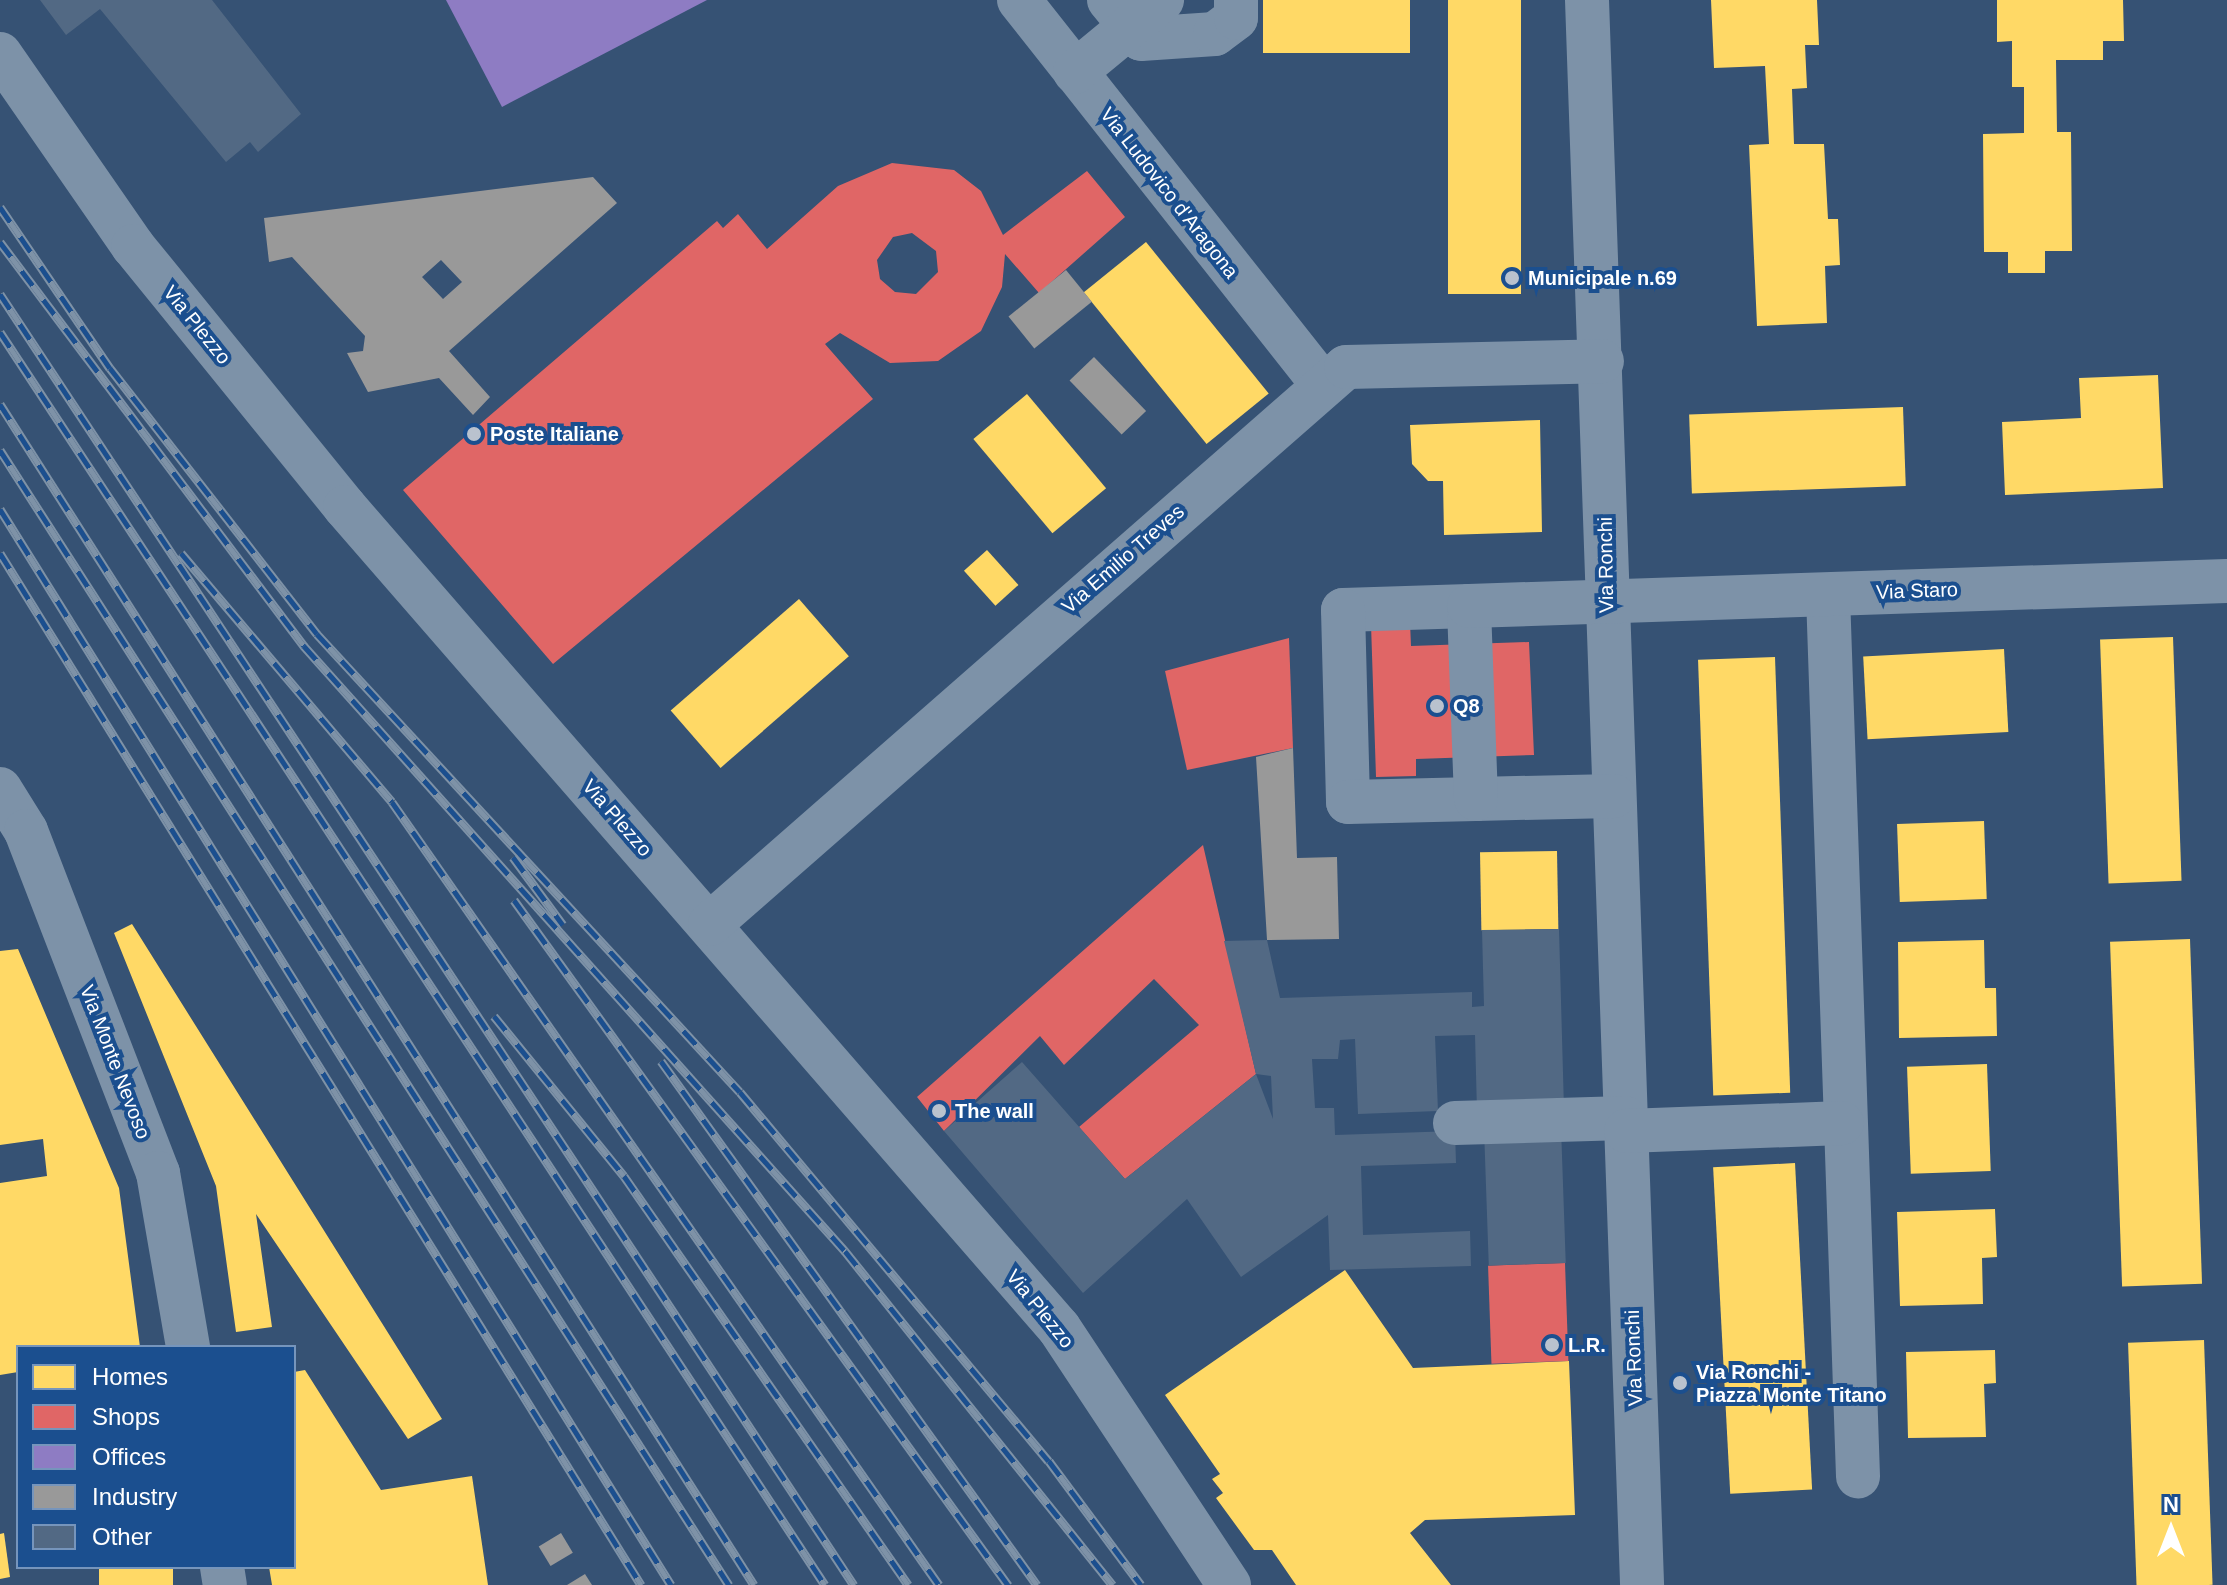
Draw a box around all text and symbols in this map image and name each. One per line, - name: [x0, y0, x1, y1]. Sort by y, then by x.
- street label: Via Ludovico d'Aragona: [1095, 103, 1243, 283]
- place label: Municipale n.69: [1528, 266, 1677, 290]
- marker: Municipale n.69: [1503, 269, 1521, 287]
- street label: Via Plezzo: [158, 281, 236, 369]
- place label: Poste Italiane: [490, 422, 619, 446]
- marker: Poste Italiane: [465, 425, 483, 443]
- street label: Via Emilio Treves: [1057, 499, 1189, 619]
- street label: Via Ronchi: [1593, 517, 1619, 613]
- street label: Via Staro: [1876, 578, 1958, 604]
- place label: Q8: [1453, 694, 1480, 718]
- marker: Q8: [1428, 697, 1446, 715]
- street label: Via Plezzo: [577, 775, 657, 861]
- street label: Via Monte Nevoso: [75, 982, 155, 1142]
- place label: The wall: [955, 1099, 1034, 1123]
- marker: The wall: [930, 1102, 948, 1120]
- street label: Via Plezzo: [1001, 1265, 1079, 1353]
- street label: Via Ronchi: [1620, 1309, 1648, 1407]
- place label: L.R.: [1568, 1333, 1606, 1357]
- marker: L.R.: [1543, 1336, 1561, 1354]
- legend: [16, 1345, 296, 1569]
- place label: Via Ronchi - Piazza Monte Titano: [1696, 1360, 1887, 1407]
- text: Homes: [92, 1363, 168, 1390]
- marker: Via Ronchi - Piazza Monte Titano: [1671, 1374, 1689, 1392]
- text: Shops: [92, 1403, 160, 1430]
- text: Offices: [92, 1443, 166, 1470]
- text: Industry: [92, 1483, 177, 1510]
- north arrow: [2131, 1489, 2211, 1569]
- text: N: [2163, 1492, 2179, 1517]
- text: Other: [92, 1523, 152, 1550]

